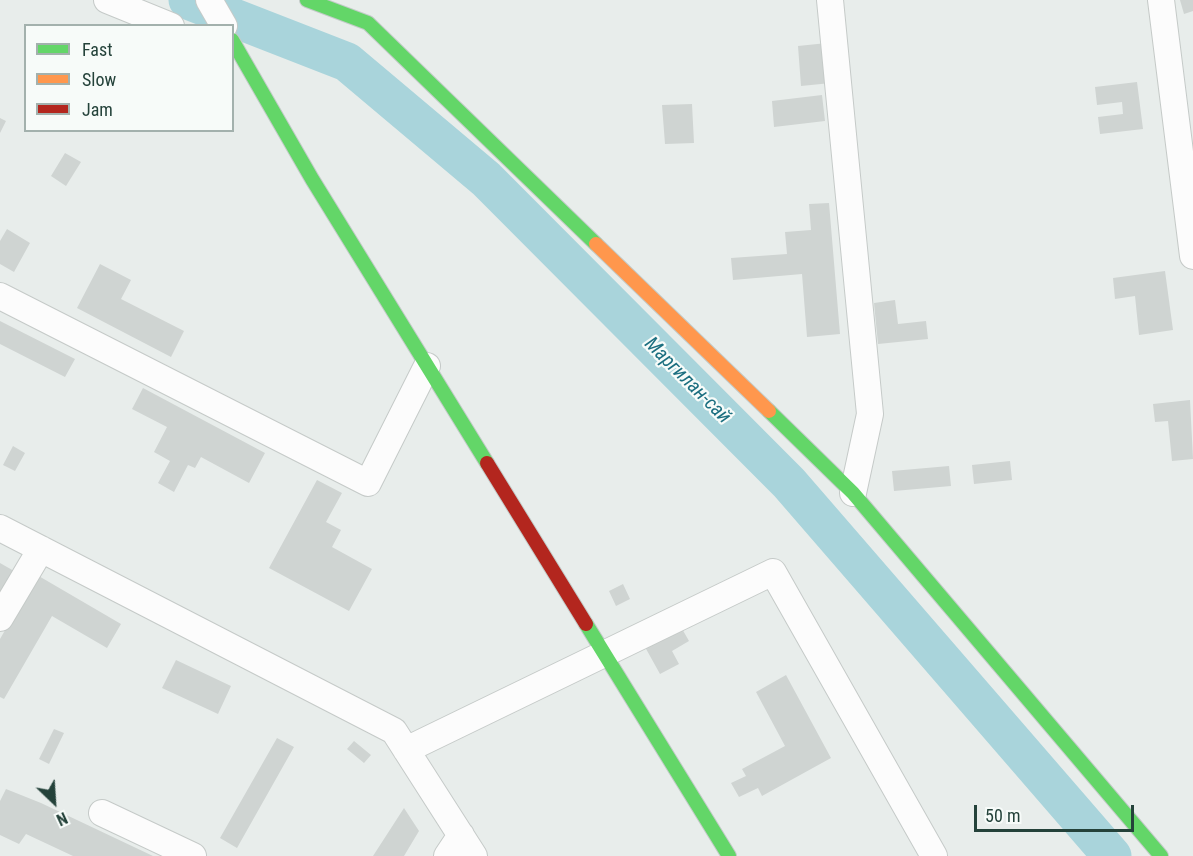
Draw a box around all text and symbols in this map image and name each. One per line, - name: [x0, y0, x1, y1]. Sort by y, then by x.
- legend: [24, 24, 234, 132]
- text: Fast: [82, 39, 113, 60]
- text: Slow: [82, 69, 116, 90]
- text: Jam: [82, 99, 113, 120]
- water label: Маргилан-сай: [639, 333, 735, 429]
- north arrow: [24, 772, 84, 832]
- scale bar: [977, 793, 1138, 831]
- text: 50 m: [985, 805, 1020, 826]
- text: N: [53, 808, 70, 829]

